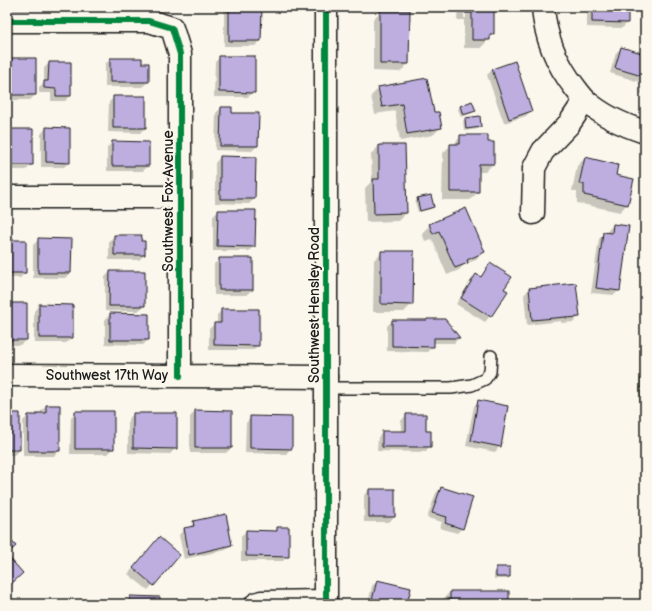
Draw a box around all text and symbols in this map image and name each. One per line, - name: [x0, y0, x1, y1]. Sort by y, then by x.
- street label: Southwest Fox Avenue: [160, 130, 177, 272]
- street label: Southwest Hensley Road: [306, 227, 323, 383]
- street label: Southwest 17th Way: [46, 367, 169, 384]

